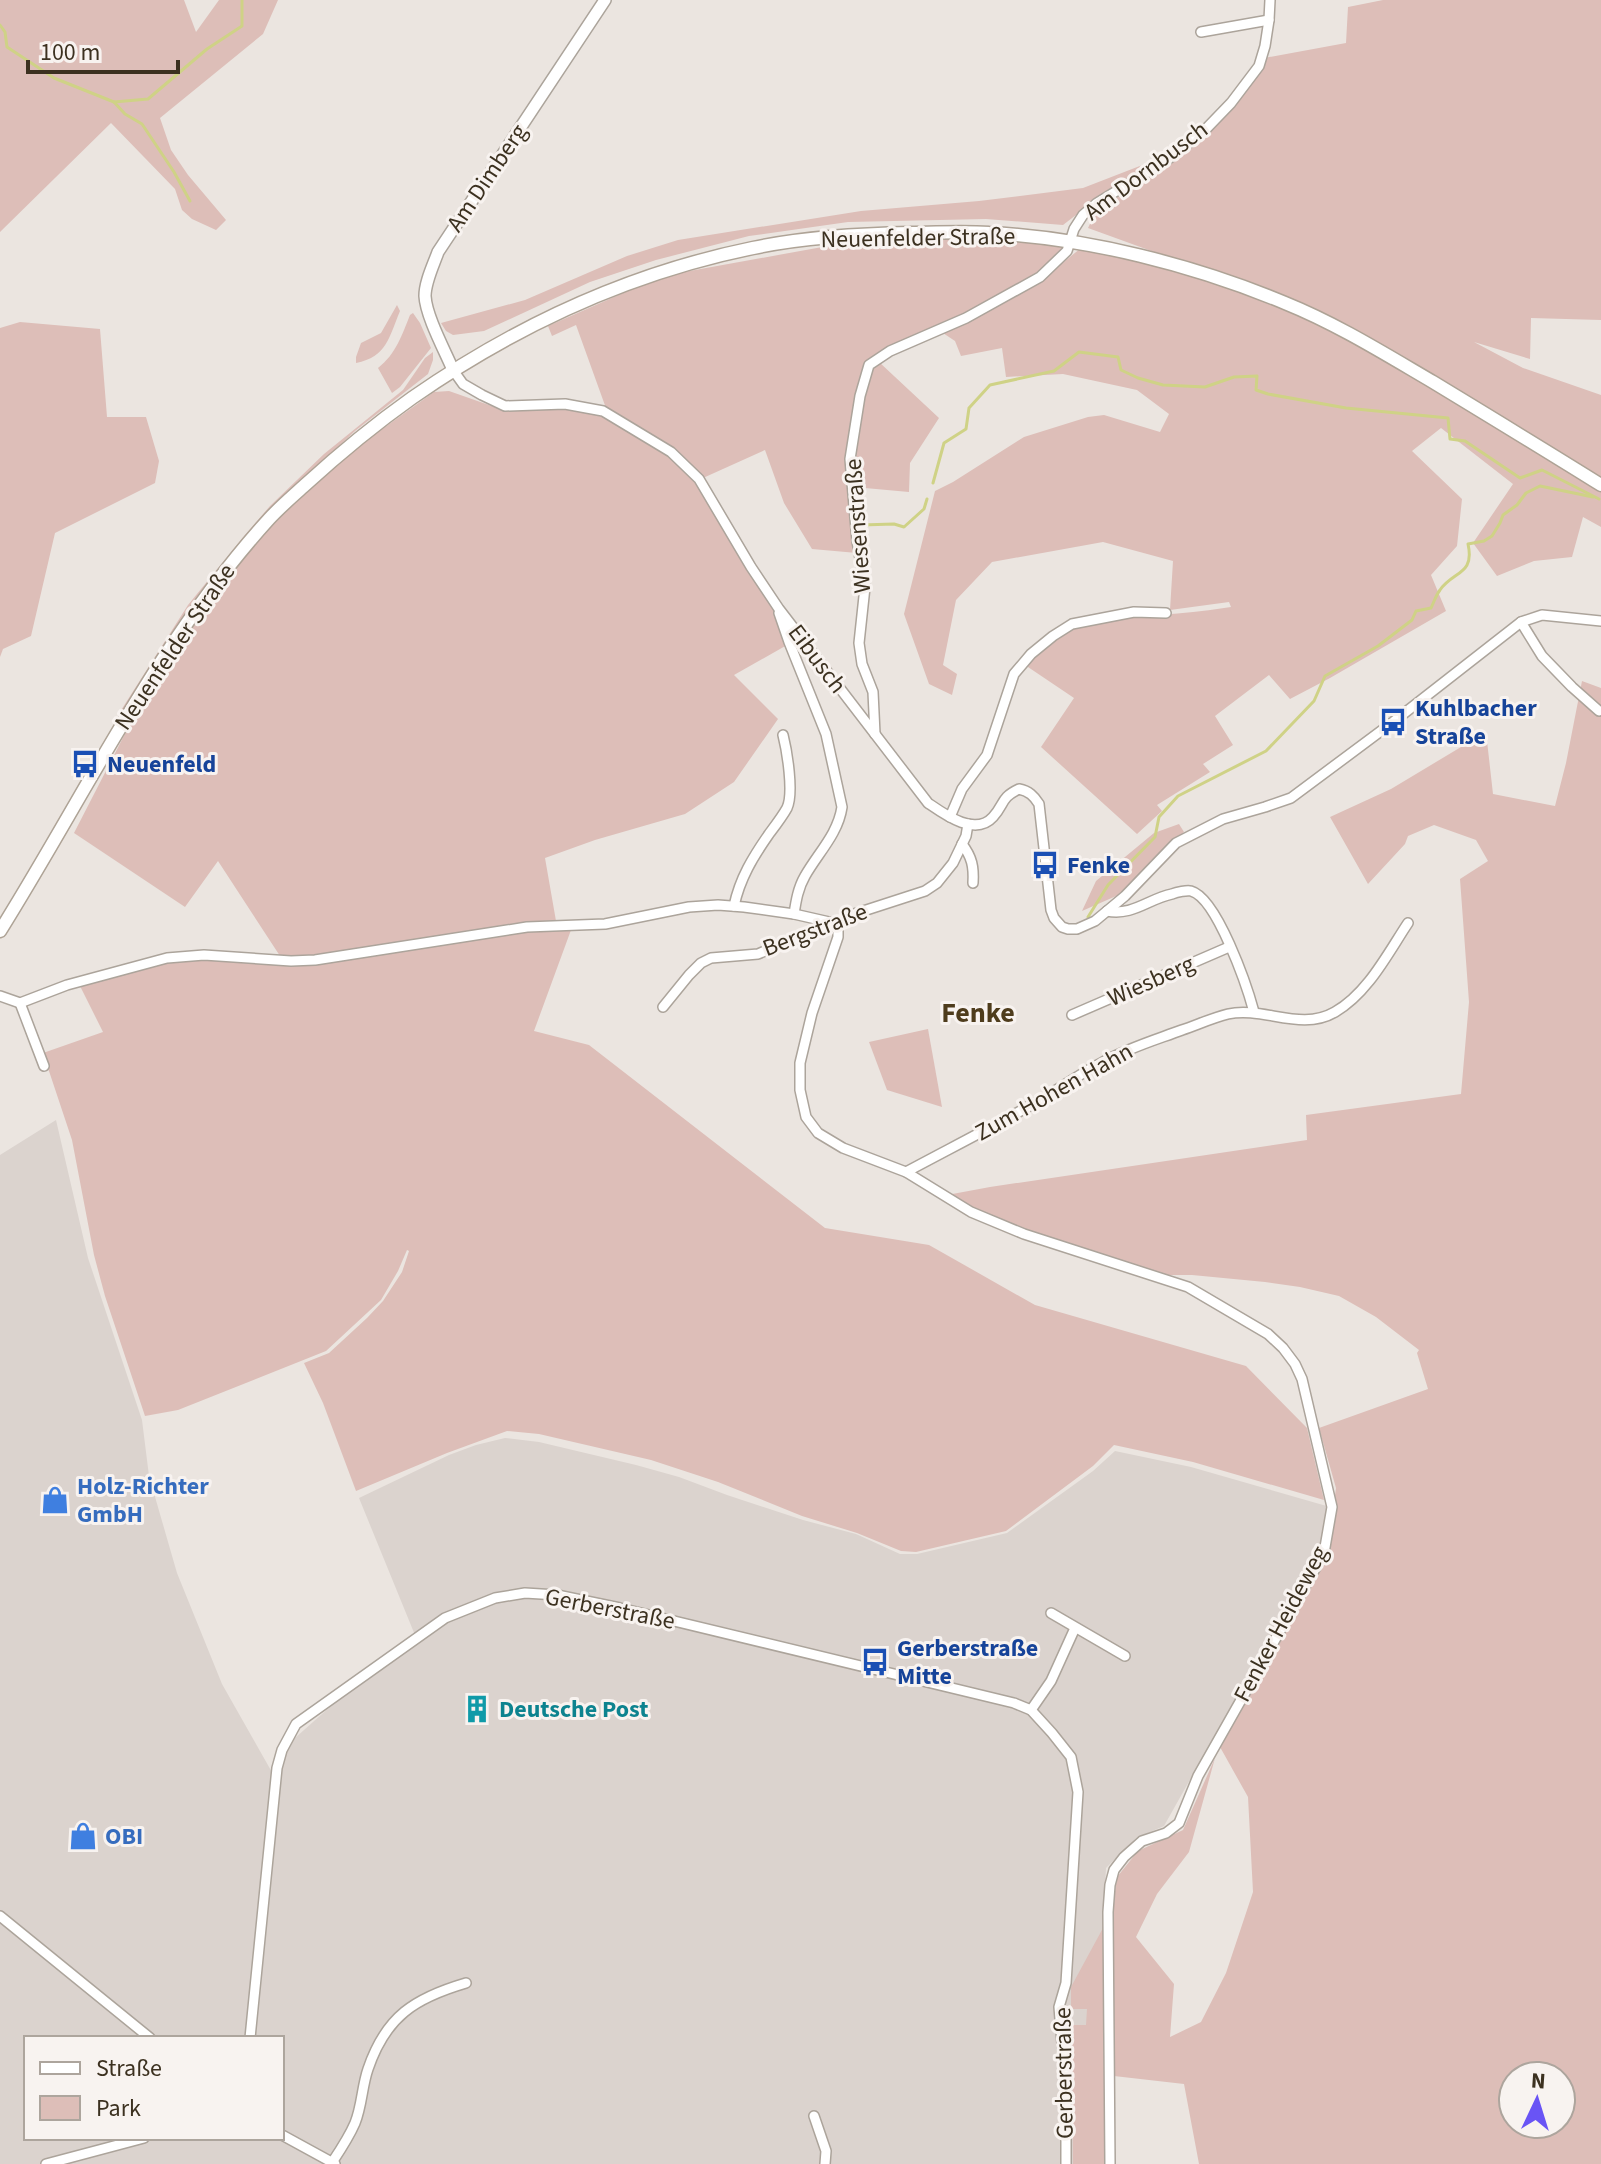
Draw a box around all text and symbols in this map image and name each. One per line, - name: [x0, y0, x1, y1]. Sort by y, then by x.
- scale bar: [28, 24, 178, 74]
- text: 100 m: [40, 35, 100, 70]
- street label: Am Dornbusch: [1077, 113, 1215, 229]
- street label: Am Dimberg: [438, 117, 536, 239]
- street label: Neuenfelder Straße: [820, 219, 1016, 257]
- street label: Wiesenstraße: [836, 457, 880, 595]
- street label: Neuenfelder Straße: [106, 557, 244, 737]
- street label: Eibusch: [779, 617, 855, 701]
- place label: Kuhlbacher Straße: [1415, 691, 1537, 754]
- bus stop icon: Kuhlbacher Straße: [1378, 707, 1408, 737]
- place label: Neuenfeld: [107, 747, 216, 782]
- bus stop icon: Neuenfeld: [70, 749, 100, 779]
- place label: Fenke: [1067, 848, 1130, 883]
- bus stop icon: Fenke: [1030, 850, 1060, 880]
- street label: Bergstraße: [758, 894, 872, 966]
- street label: Wiesberg: [1102, 946, 1200, 1016]
- district label: Fenke: [941, 993, 1015, 1033]
- street label: Zum Hohen Hahn: [969, 1034, 1139, 1150]
- place label: Holz-Richter GmbH: [77, 1469, 209, 1532]
- shop icon: Holz-Richter GmbH: [40, 1485, 70, 1515]
- street label: Fenker Heideweg: [1225, 1540, 1337, 1708]
- street label: Gerberstraße: [542, 1579, 678, 1639]
- place label: Gerberstraße Mitte: [897, 1631, 1038, 1694]
- bus stop icon: Gerberstraße Mitte: [860, 1647, 890, 1677]
- place label: Deutsche Post: [499, 1692, 648, 1727]
- building icon: Deutsche Post: [462, 1694, 492, 1724]
- place label: OBI: [105, 1819, 143, 1854]
- shop icon: OBI: [68, 1821, 98, 1851]
- street label: Gerberstraße: [1045, 2007, 1083, 2139]
- legend: [24, 2036, 284, 2140]
- text: Straße: [96, 2051, 162, 2086]
- north arrow: [1497, 2060, 1577, 2140]
- text: N: [1530, 2065, 1547, 2098]
- text: Park: [96, 2091, 141, 2126]

